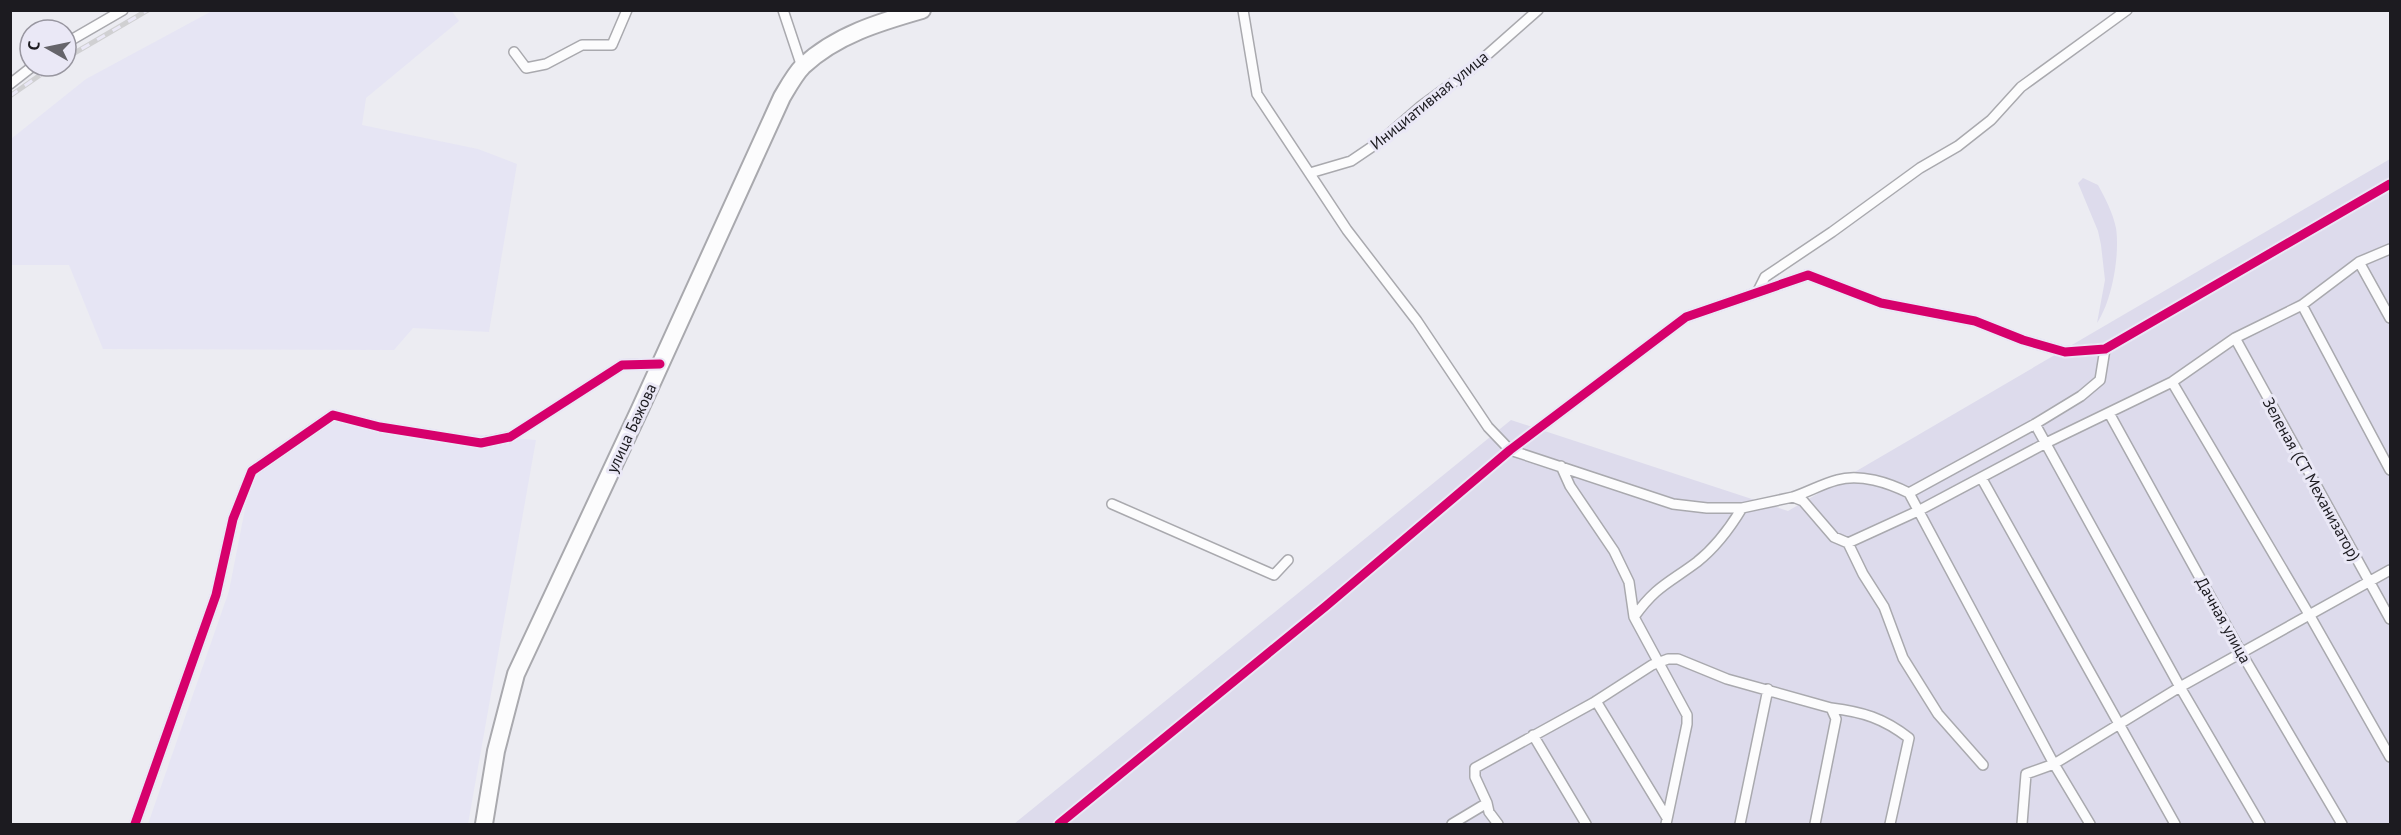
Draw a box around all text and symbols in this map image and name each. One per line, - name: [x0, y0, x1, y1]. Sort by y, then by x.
- north arrow: [18, 18, 78, 78]
- text: С: [23, 40, 44, 52]
- street label: Инициативная улица: [1366, 46, 1492, 154]
- street label: улица Бажова: [602, 380, 660, 476]
- street label: Зеленая (СТ Механизатор): [2259, 394, 2365, 564]
- street label: Дачная улица: [2192, 573, 2256, 667]

